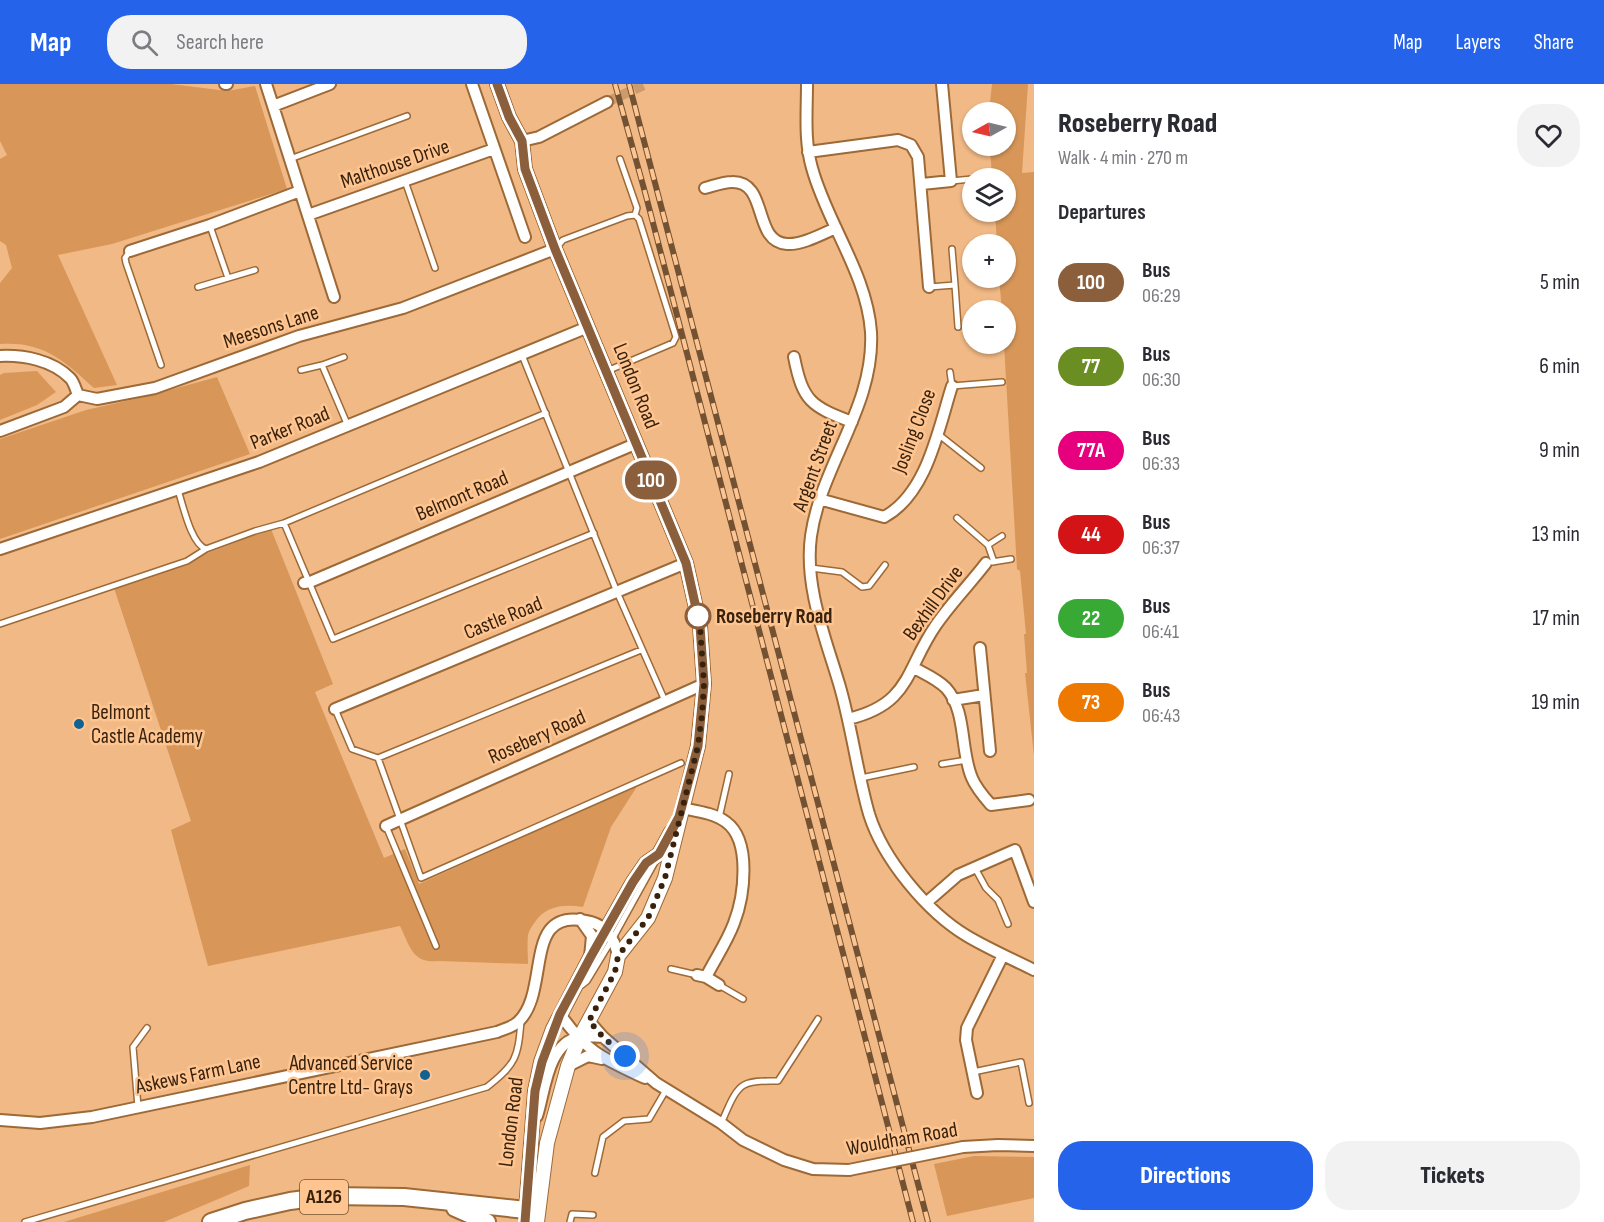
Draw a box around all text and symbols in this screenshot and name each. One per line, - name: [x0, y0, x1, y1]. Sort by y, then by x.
- search box: [107, 15, 527, 69]
- text: Map: [30, 26, 71, 59]
- icon: search: [128, 26, 161, 59]
- text: Search here: [176, 29, 264, 56]
- text: Map: [1393, 30, 1422, 55]
- text: Layers: [1455, 30, 1501, 55]
- text: Share: [1534, 30, 1574, 55]
- north arrow: [962, 102, 1016, 156]
- map controls: [962, 102, 1016, 354]
- button: heart: [1517, 104, 1580, 167]
- text: Roseberry Road: [1058, 107, 1217, 140]
- street label: Malthouse Drive: [337, 134, 453, 194]
- text: Walk · 4 min · 270 m: [1058, 146, 1188, 170]
- button: layers: [962, 168, 1016, 222]
- text: Departures: [1058, 199, 1146, 226]
- button: +: [962, 234, 1016, 288]
- text: Bus: [1142, 257, 1171, 284]
- text: 5 min: [1540, 269, 1580, 296]
- text: 100: [1077, 270, 1105, 295]
- text: 06:29: [1142, 284, 1181, 308]
- street label: Meesons Lane: [220, 300, 322, 354]
- button: −: [962, 300, 1016, 354]
- street label: London Road: [608, 340, 664, 432]
- text: Bus: [1142, 341, 1171, 368]
- text: 6 min: [1539, 353, 1580, 380]
- text: 77: [1082, 354, 1100, 379]
- text: 06:30: [1142, 368, 1181, 392]
- street label: Josling Close: [886, 385, 941, 478]
- street label: Parker Road: [247, 401, 333, 455]
- street label: Argent Street: [787, 417, 843, 516]
- text: Bus: [1142, 425, 1171, 452]
- text: 9 min: [1539, 437, 1580, 464]
- text: 77A: [1077, 438, 1105, 463]
- text: 06:33: [1142, 452, 1180, 476]
- line badge: 100: [616, 460, 686, 500]
- street label: Belmont Road: [412, 465, 512, 527]
- text: 100: [637, 468, 665, 493]
- text: Bus: [1142, 509, 1171, 536]
- text: 13 min: [1532, 521, 1580, 548]
- text: 44: [1081, 522, 1101, 547]
- text: 06:37: [1142, 536, 1180, 560]
- street label: Bexhill Drive: [898, 561, 968, 645]
- street label: Castle Road: [460, 591, 546, 645]
- text: Bus: [1142, 593, 1171, 620]
- marker: Roseberry Road: [685, 603, 711, 629]
- place label: Roseberry Road: [716, 604, 833, 629]
- text: 17 min: [1532, 605, 1580, 632]
- text: 22: [1082, 606, 1100, 631]
- text: 06:41: [1142, 620, 1179, 644]
- text: Bus: [1142, 677, 1171, 704]
- text: 19 min: [1531, 689, 1580, 716]
- text: 73: [1082, 690, 1100, 715]
- place label: Belmont Castle Academy: [91, 700, 203, 749]
- street label: Rosebery Road: [484, 704, 590, 770]
- text: 06:43: [1142, 704, 1180, 728]
- marker: Belmont Castle Academy: [72, 717, 86, 731]
- your location: [610, 1041, 640, 1071]
- street label: Askews Farm Lane: [132, 1049, 263, 1100]
- place label: Advanced Service Centre Ltd- Grays: [288, 1051, 413, 1100]
- marker: Advanced Service Centre Ltd- Grays: [418, 1068, 432, 1082]
- street label: London Road: [493, 1076, 529, 1168]
- street label: Wouldham Road: [845, 1117, 959, 1161]
- button: Directions: [1058, 1141, 1313, 1210]
- button: Tickets: [1325, 1141, 1580, 1210]
- road number: A126: [300, 1180, 348, 1214]

